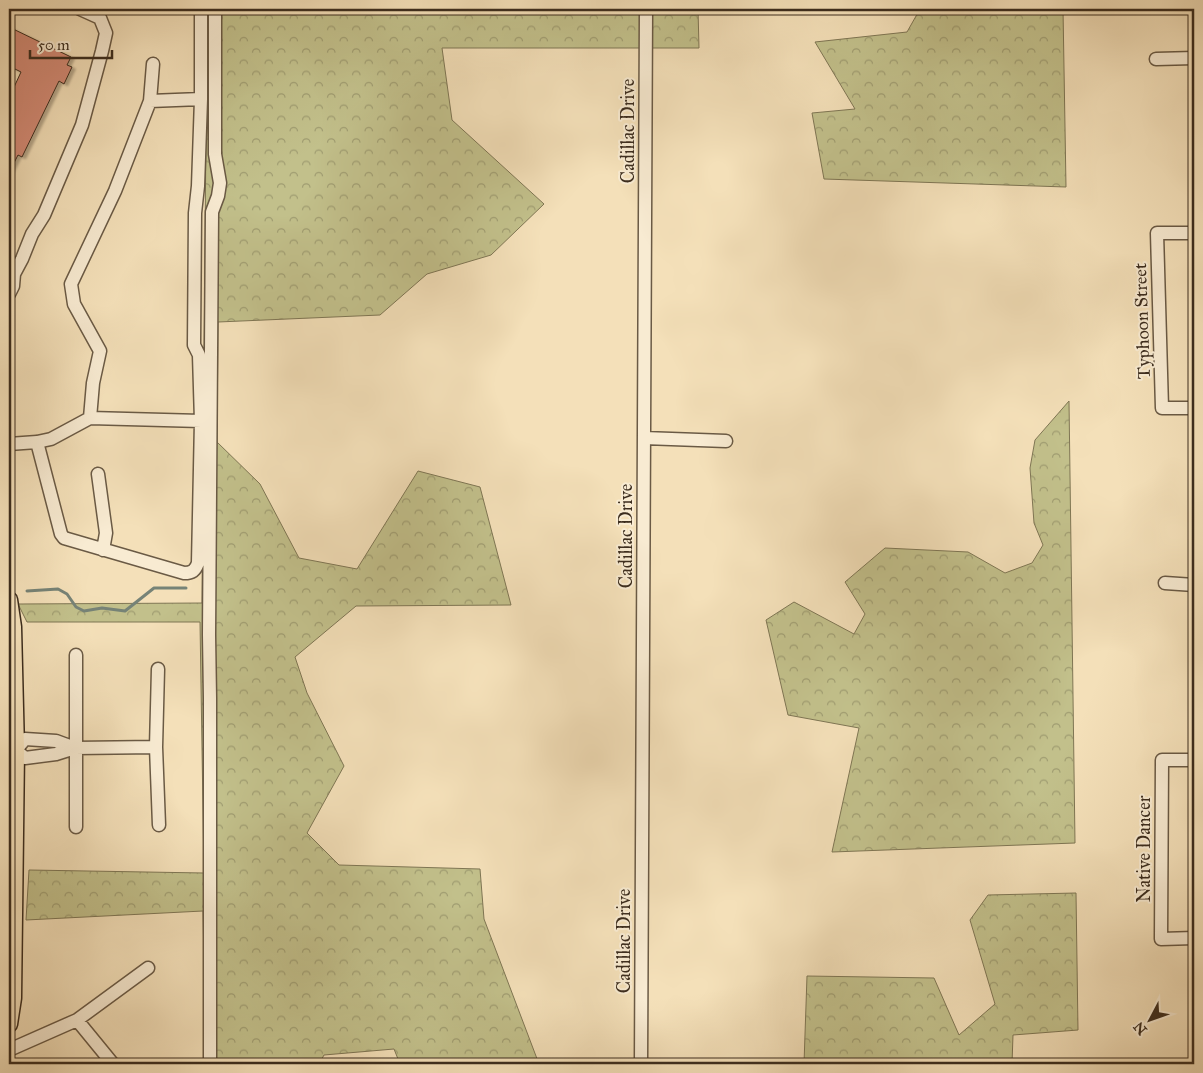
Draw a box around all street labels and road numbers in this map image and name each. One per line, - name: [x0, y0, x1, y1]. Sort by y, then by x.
- street label: Cadillac Drive: [617, 79, 639, 183]
- street label: Typhoon Street: [1129, 262, 1155, 380]
- street label: Cadillac Drive: [615, 484, 637, 588]
- street label: Native Dancer: [1133, 795, 1155, 902]
- street label: Cadillac Drive: [613, 889, 635, 993]

